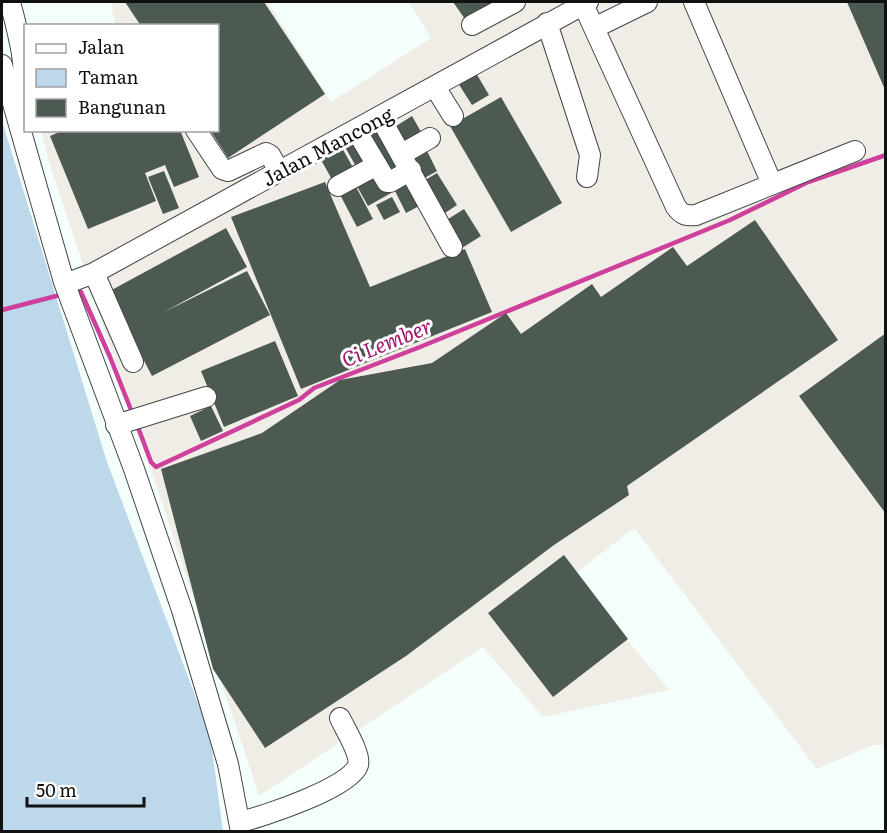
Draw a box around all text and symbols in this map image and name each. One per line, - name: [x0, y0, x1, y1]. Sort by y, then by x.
- legend: [24, 24, 219, 132]
- text: Jalan: [78, 33, 125, 60]
- text: Taman: [78, 63, 139, 90]
- text: Bangunan: [78, 93, 166, 120]
- street label: Jalan Mancong: [256, 97, 399, 192]
- water label: Ci Lember: [336, 309, 436, 373]
- scale bar: [27, 770, 144, 808]
- text: 50 m: [36, 776, 77, 803]

